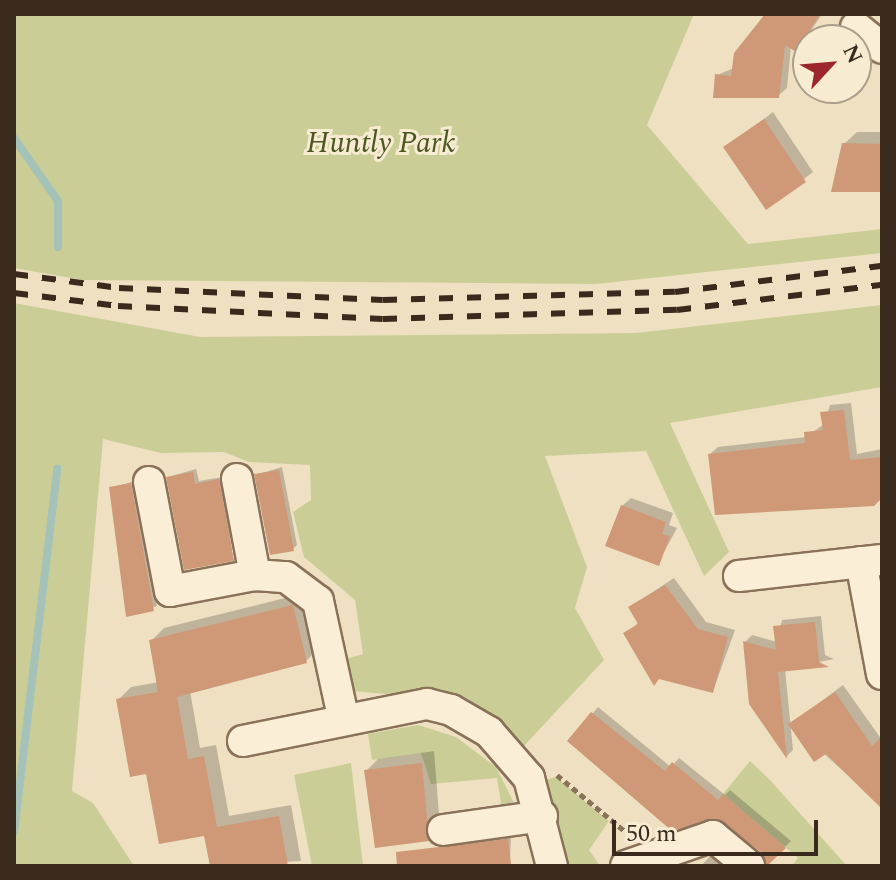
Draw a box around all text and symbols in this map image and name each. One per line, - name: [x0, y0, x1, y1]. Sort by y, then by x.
- north arrow: [792, 24, 872, 104]
- text: N: [833, 39, 871, 69]
- park label: Huntly Park: [307, 125, 455, 161]
- scale bar: [616, 804, 822, 854]
- text: 50 m: [626, 816, 677, 852]

